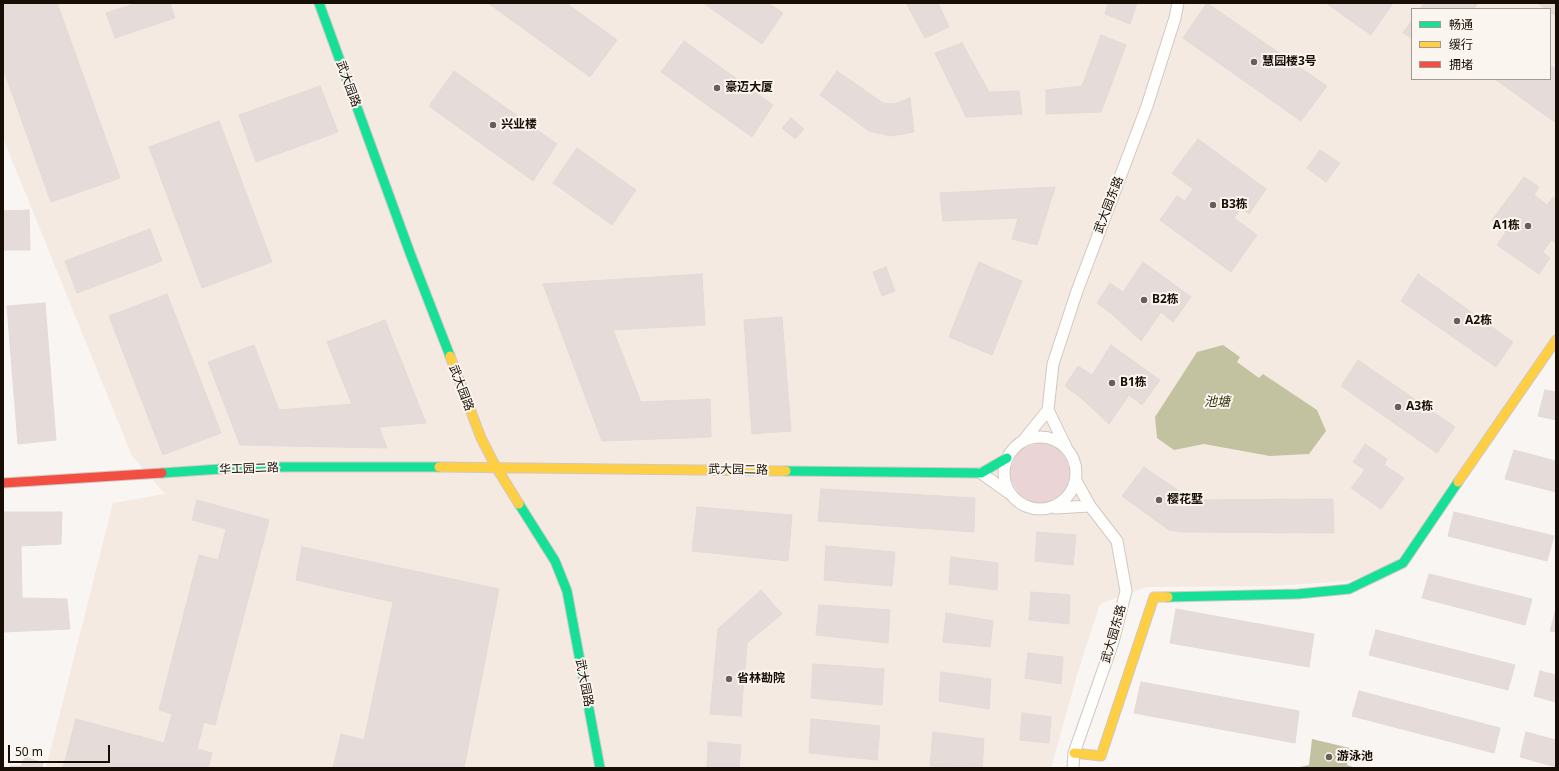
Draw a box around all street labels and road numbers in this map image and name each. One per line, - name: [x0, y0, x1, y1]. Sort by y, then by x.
- street label: 武大园路: [333, 59, 363, 109]
- street label: 武大园东路: [1092, 174, 1126, 236]
- street label: 武大园路: [446, 363, 476, 413]
- street label: 华工园二路: [219, 461, 279, 477]
- street label: 武大园二路: [708, 462, 768, 478]
- street label: 武大园东路: [1099, 603, 1129, 665]
- street label: 武大园路: [572, 658, 596, 708]

